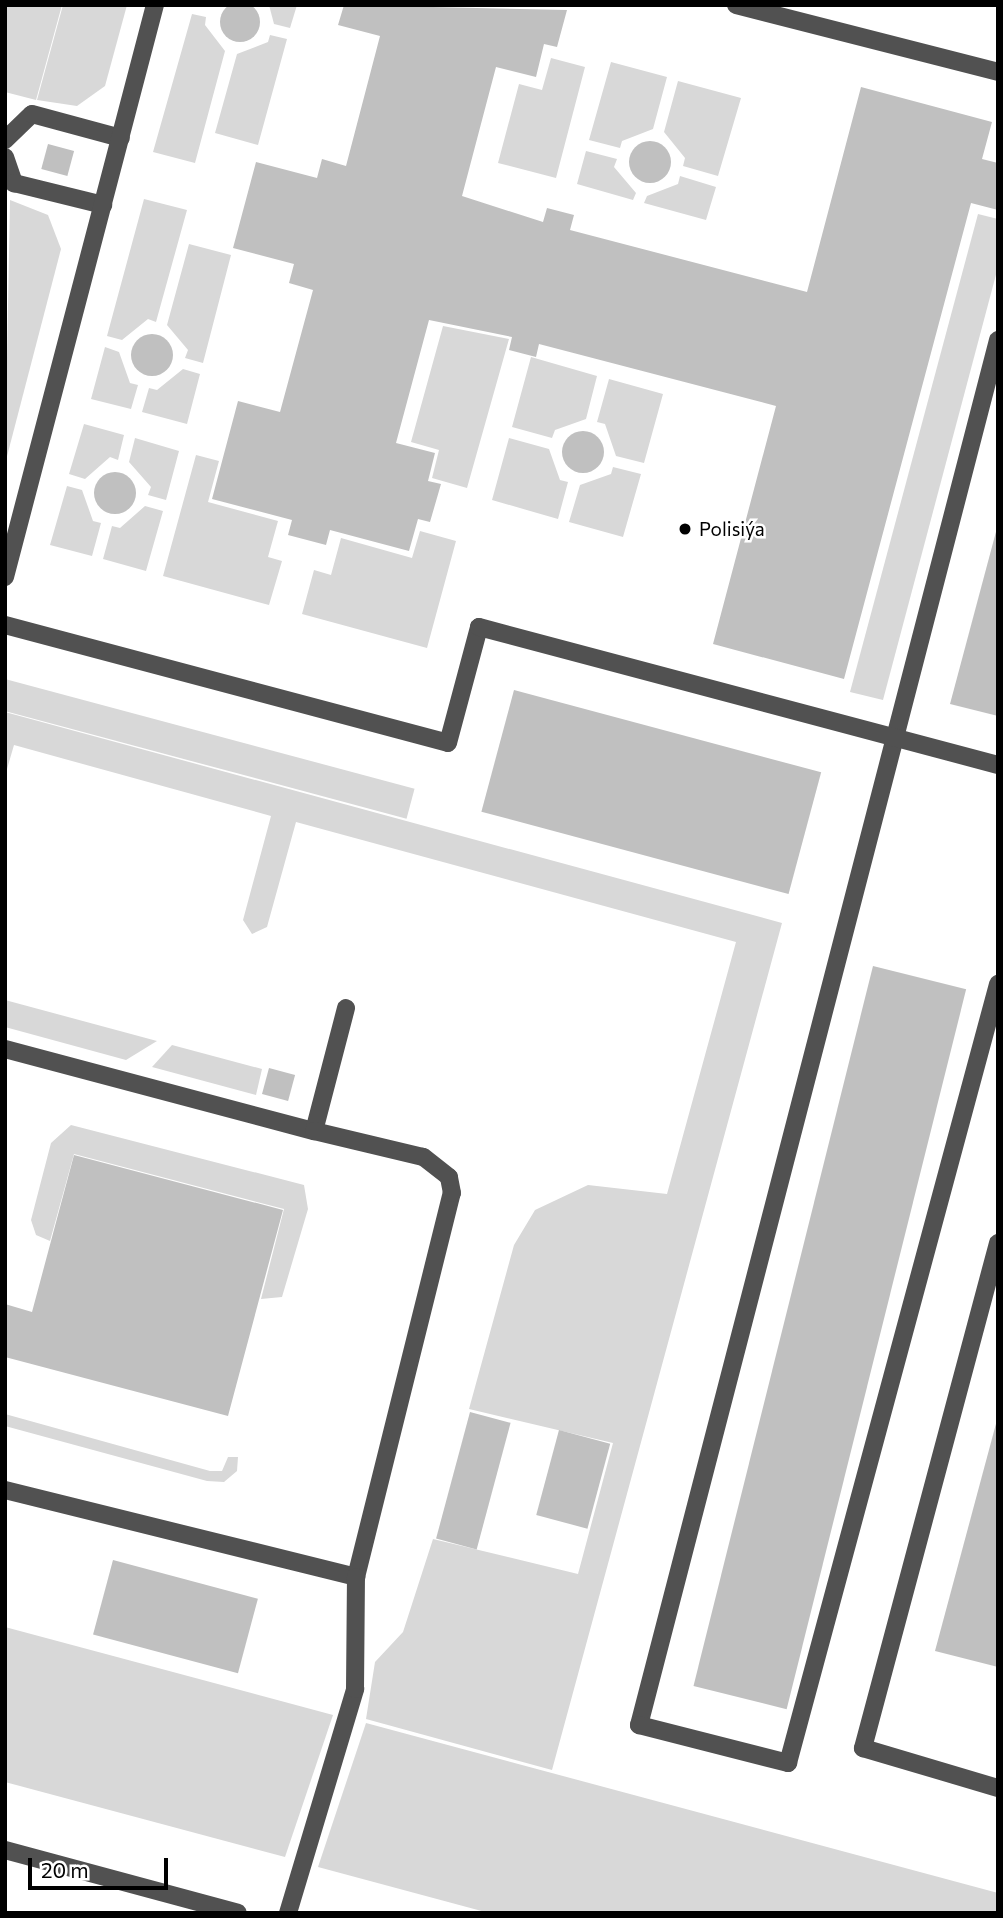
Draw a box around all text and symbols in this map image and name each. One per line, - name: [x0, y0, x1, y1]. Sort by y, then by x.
- place label: Polisiýa: [699, 518, 765, 540]
- marker: Polisiýa: [677, 521, 693, 537]
- scale bar: [32, 1844, 172, 1888]
- text: 20 m: [41, 1857, 89, 1882]

